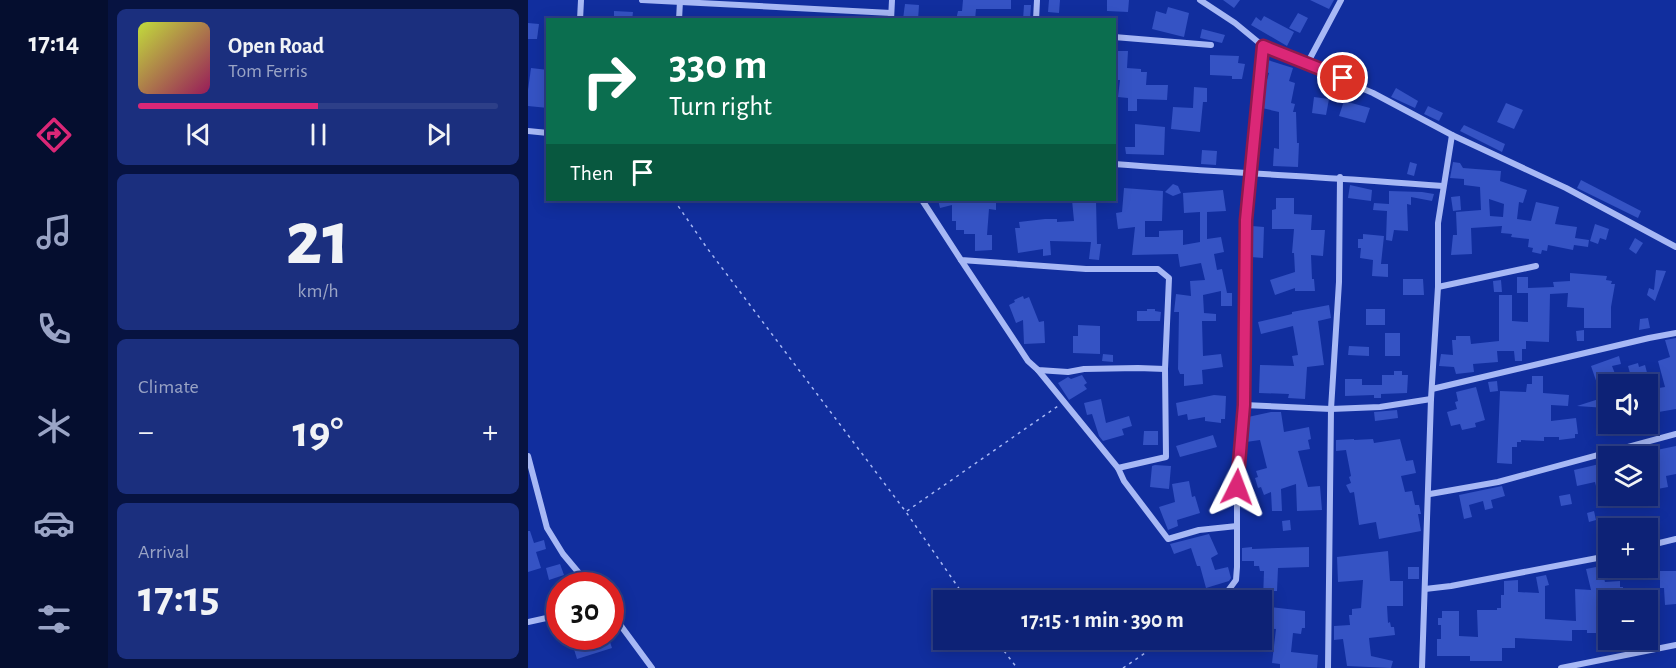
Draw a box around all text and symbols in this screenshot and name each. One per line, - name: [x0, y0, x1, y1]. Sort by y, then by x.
- text: 17:14: [29, 29, 79, 56]
- text: Open Road: [228, 35, 324, 57]
- icon: right: [570, 42, 648, 120]
- text: 330 m: [669, 44, 767, 86]
- pin: [1317, 52, 1368, 103]
- text: Tom Ferris: [228, 61, 308, 81]
- icon: arrive: [1326, 61, 1359, 94]
- text: Turn right: [669, 93, 772, 120]
- icon: directions: [33, 114, 75, 156]
- icon: previous: [182, 118, 215, 151]
- icon: pause: [302, 118, 335, 151]
- icon: next: [422, 118, 455, 151]
- icon: arrive: [626, 156, 659, 189]
- text: Then: [570, 162, 614, 184]
- text: 21: [286, 201, 350, 279]
- icon: music: [33, 211, 75, 253]
- text: km/h: [297, 281, 339, 301]
- icon: phone: [33, 308, 75, 350]
- map controls: [1598, 374, 1658, 650]
- button: sound: [1598, 374, 1658, 434]
- text: Climate: [138, 377, 199, 397]
- icon: climate: [33, 405, 75, 447]
- text: 19°: [292, 410, 344, 455]
- text: −: [138, 416, 154, 449]
- text: +: [482, 416, 498, 449]
- button: layers: [1598, 446, 1658, 506]
- position arrow: [1205, 455, 1269, 519]
- icon: car: [33, 502, 75, 544]
- button: +: [1598, 518, 1658, 578]
- text: Arrival: [138, 542, 189, 562]
- speed limit sign: 30: [546, 572, 624, 650]
- text: 17:15: [138, 575, 220, 620]
- button: −: [1598, 590, 1658, 650]
- icon: filters: [33, 598, 75, 640]
- text: 17:15 · 1 min · 390 m: [1021, 609, 1184, 631]

